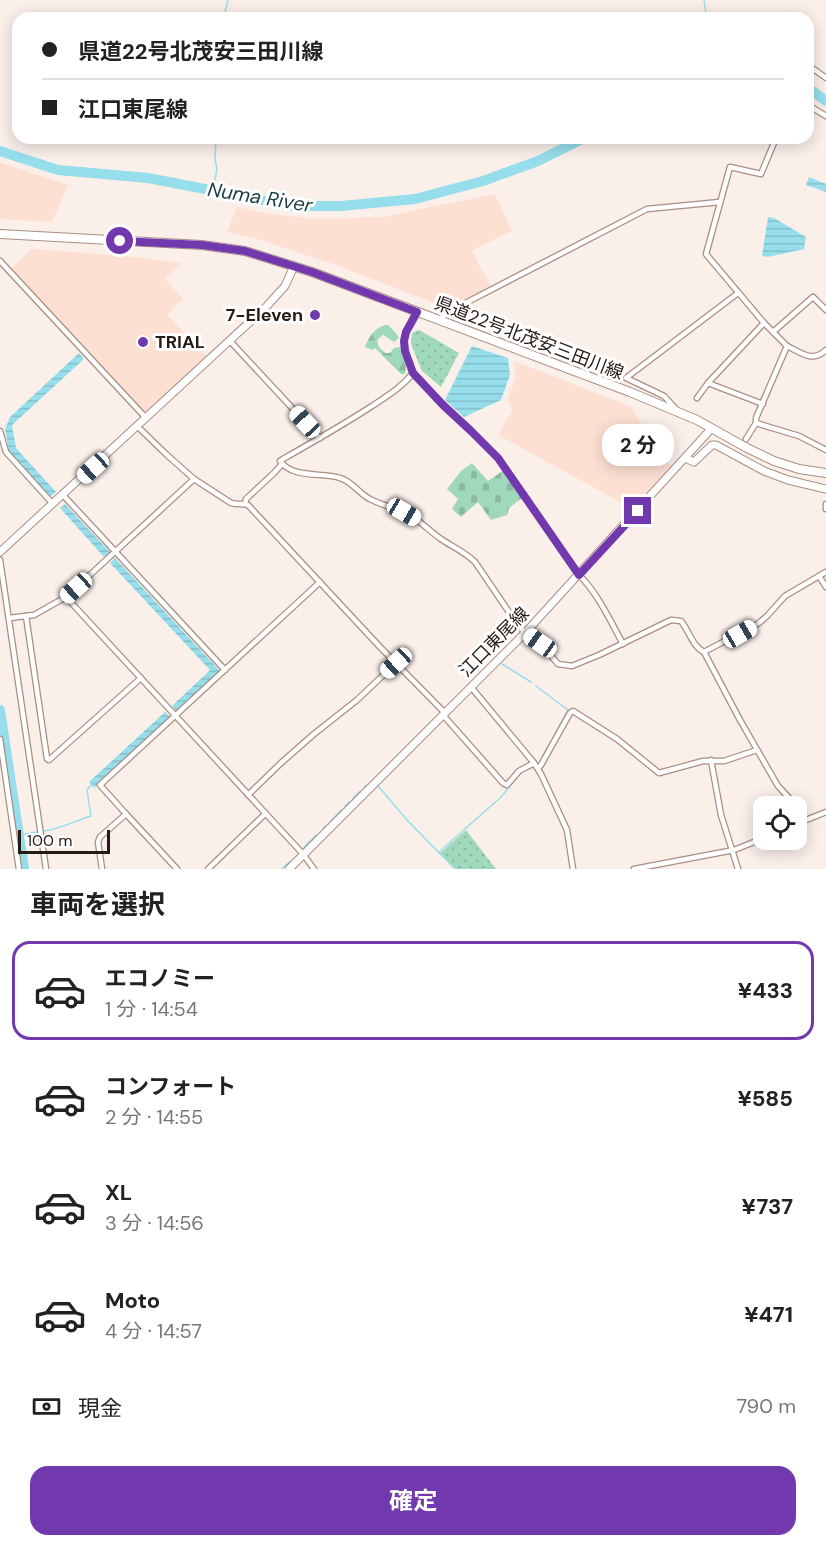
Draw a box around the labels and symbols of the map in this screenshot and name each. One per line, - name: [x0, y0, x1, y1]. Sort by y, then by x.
- water label: Numa River: [206, 176, 315, 218]
- route start: [106, 227, 133, 254]
- street label: 県道22号北茂安三田川線: [431, 291, 627, 385]
- place label: 7-Eleven: [226, 303, 303, 327]
- marker: 7-Eleven: [308, 308, 322, 322]
- place label: TRIAL: [155, 330, 205, 354]
- marker: TRIAL: [136, 335, 150, 349]
- car: [286, 403, 324, 441]
- callout: 2 分: [602, 424, 674, 466]
- car: [74, 449, 112, 487]
- car: [384, 495, 424, 529]
- route end: [624, 497, 651, 524]
- car: [57, 569, 95, 607]
- street label: 江口東尾線: [454, 602, 534, 682]
- car: [720, 617, 760, 651]
- car: [520, 625, 560, 661]
- car: [377, 644, 415, 682]
- scale bar: [18, 827, 110, 854]

